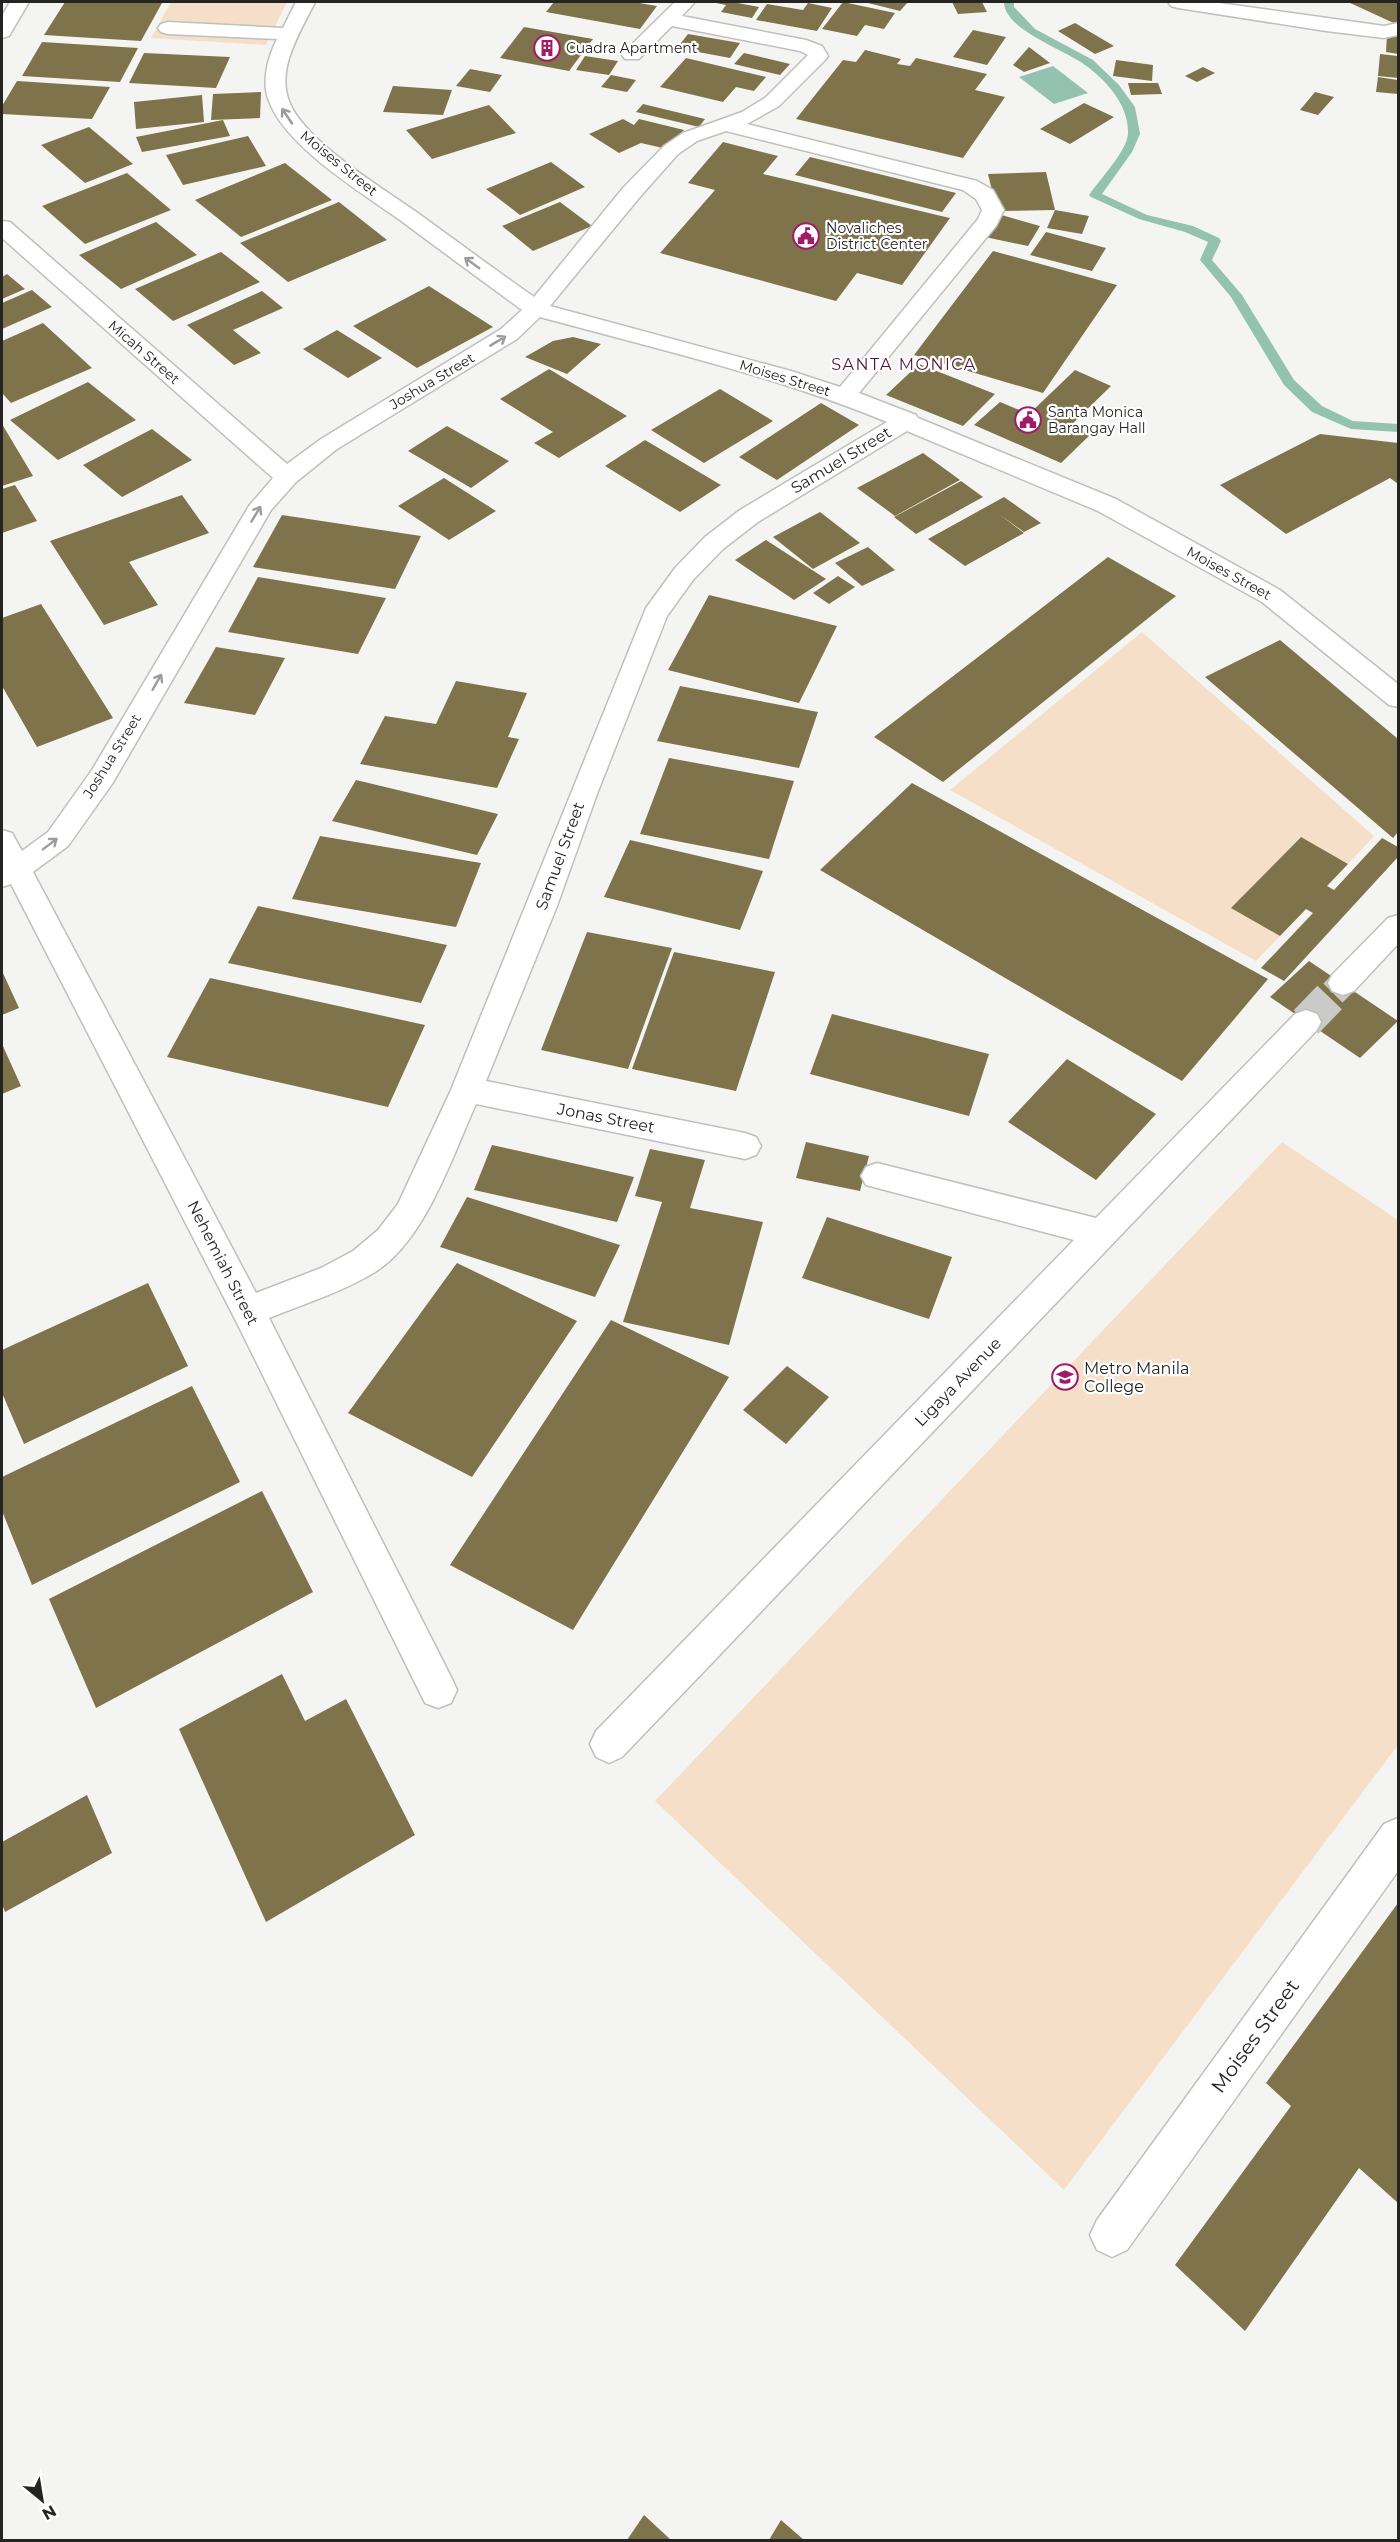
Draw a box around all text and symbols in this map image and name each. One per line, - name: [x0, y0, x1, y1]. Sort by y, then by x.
- building icon: Cuadra Apartment: [532, 33, 562, 63]
- place label: Cuadra Apartment: [566, 39, 698, 57]
- one-way arrow: [281, 108, 293, 124]
- street label: Moises Street: [297, 126, 381, 200]
- place label: Novaliches District Center: [826, 219, 928, 253]
- public building icon: Novaliches District Center: [791, 221, 821, 251]
- one-way arrow: [464, 257, 480, 269]
- street label: Micah Street: [105, 316, 184, 388]
- one-way arrow: [489, 334, 506, 346]
- street label: Joshua Street: [385, 348, 478, 414]
- district label: SANTA MONICA: [831, 355, 977, 374]
- street label: Moises Street: [737, 356, 833, 400]
- place label: Santa Monica Barangay Hall: [1048, 403, 1146, 437]
- public building icon: Santa Monica Barangay Hall: [1013, 405, 1043, 435]
- street label: Samuel Street: [787, 422, 895, 497]
- one-way arrow: [250, 506, 262, 523]
- street label: Moises Street: [1184, 542, 1275, 604]
- one-way arrow: [151, 674, 163, 691]
- street label: Joshua Street: [78, 710, 145, 802]
- street label: Samuel Street: [532, 799, 589, 913]
- one-way arrow: [42, 838, 58, 851]
- street label: Jonas Street: [555, 1099, 657, 1137]
- street label: Nehemiah Street: [183, 1198, 263, 1329]
- street label: Ligaya Avenue: [911, 1334, 1005, 1430]
- place label: Metro Manila College: [1084, 1359, 1189, 1396]
- school or university icon: Metro Manila College: [1050, 1362, 1080, 1392]
- street label: Moises Street: [1206, 1975, 1304, 2097]
- north arrow: [12, 2470, 72, 2530]
- text: N: [39, 2501, 60, 2524]

